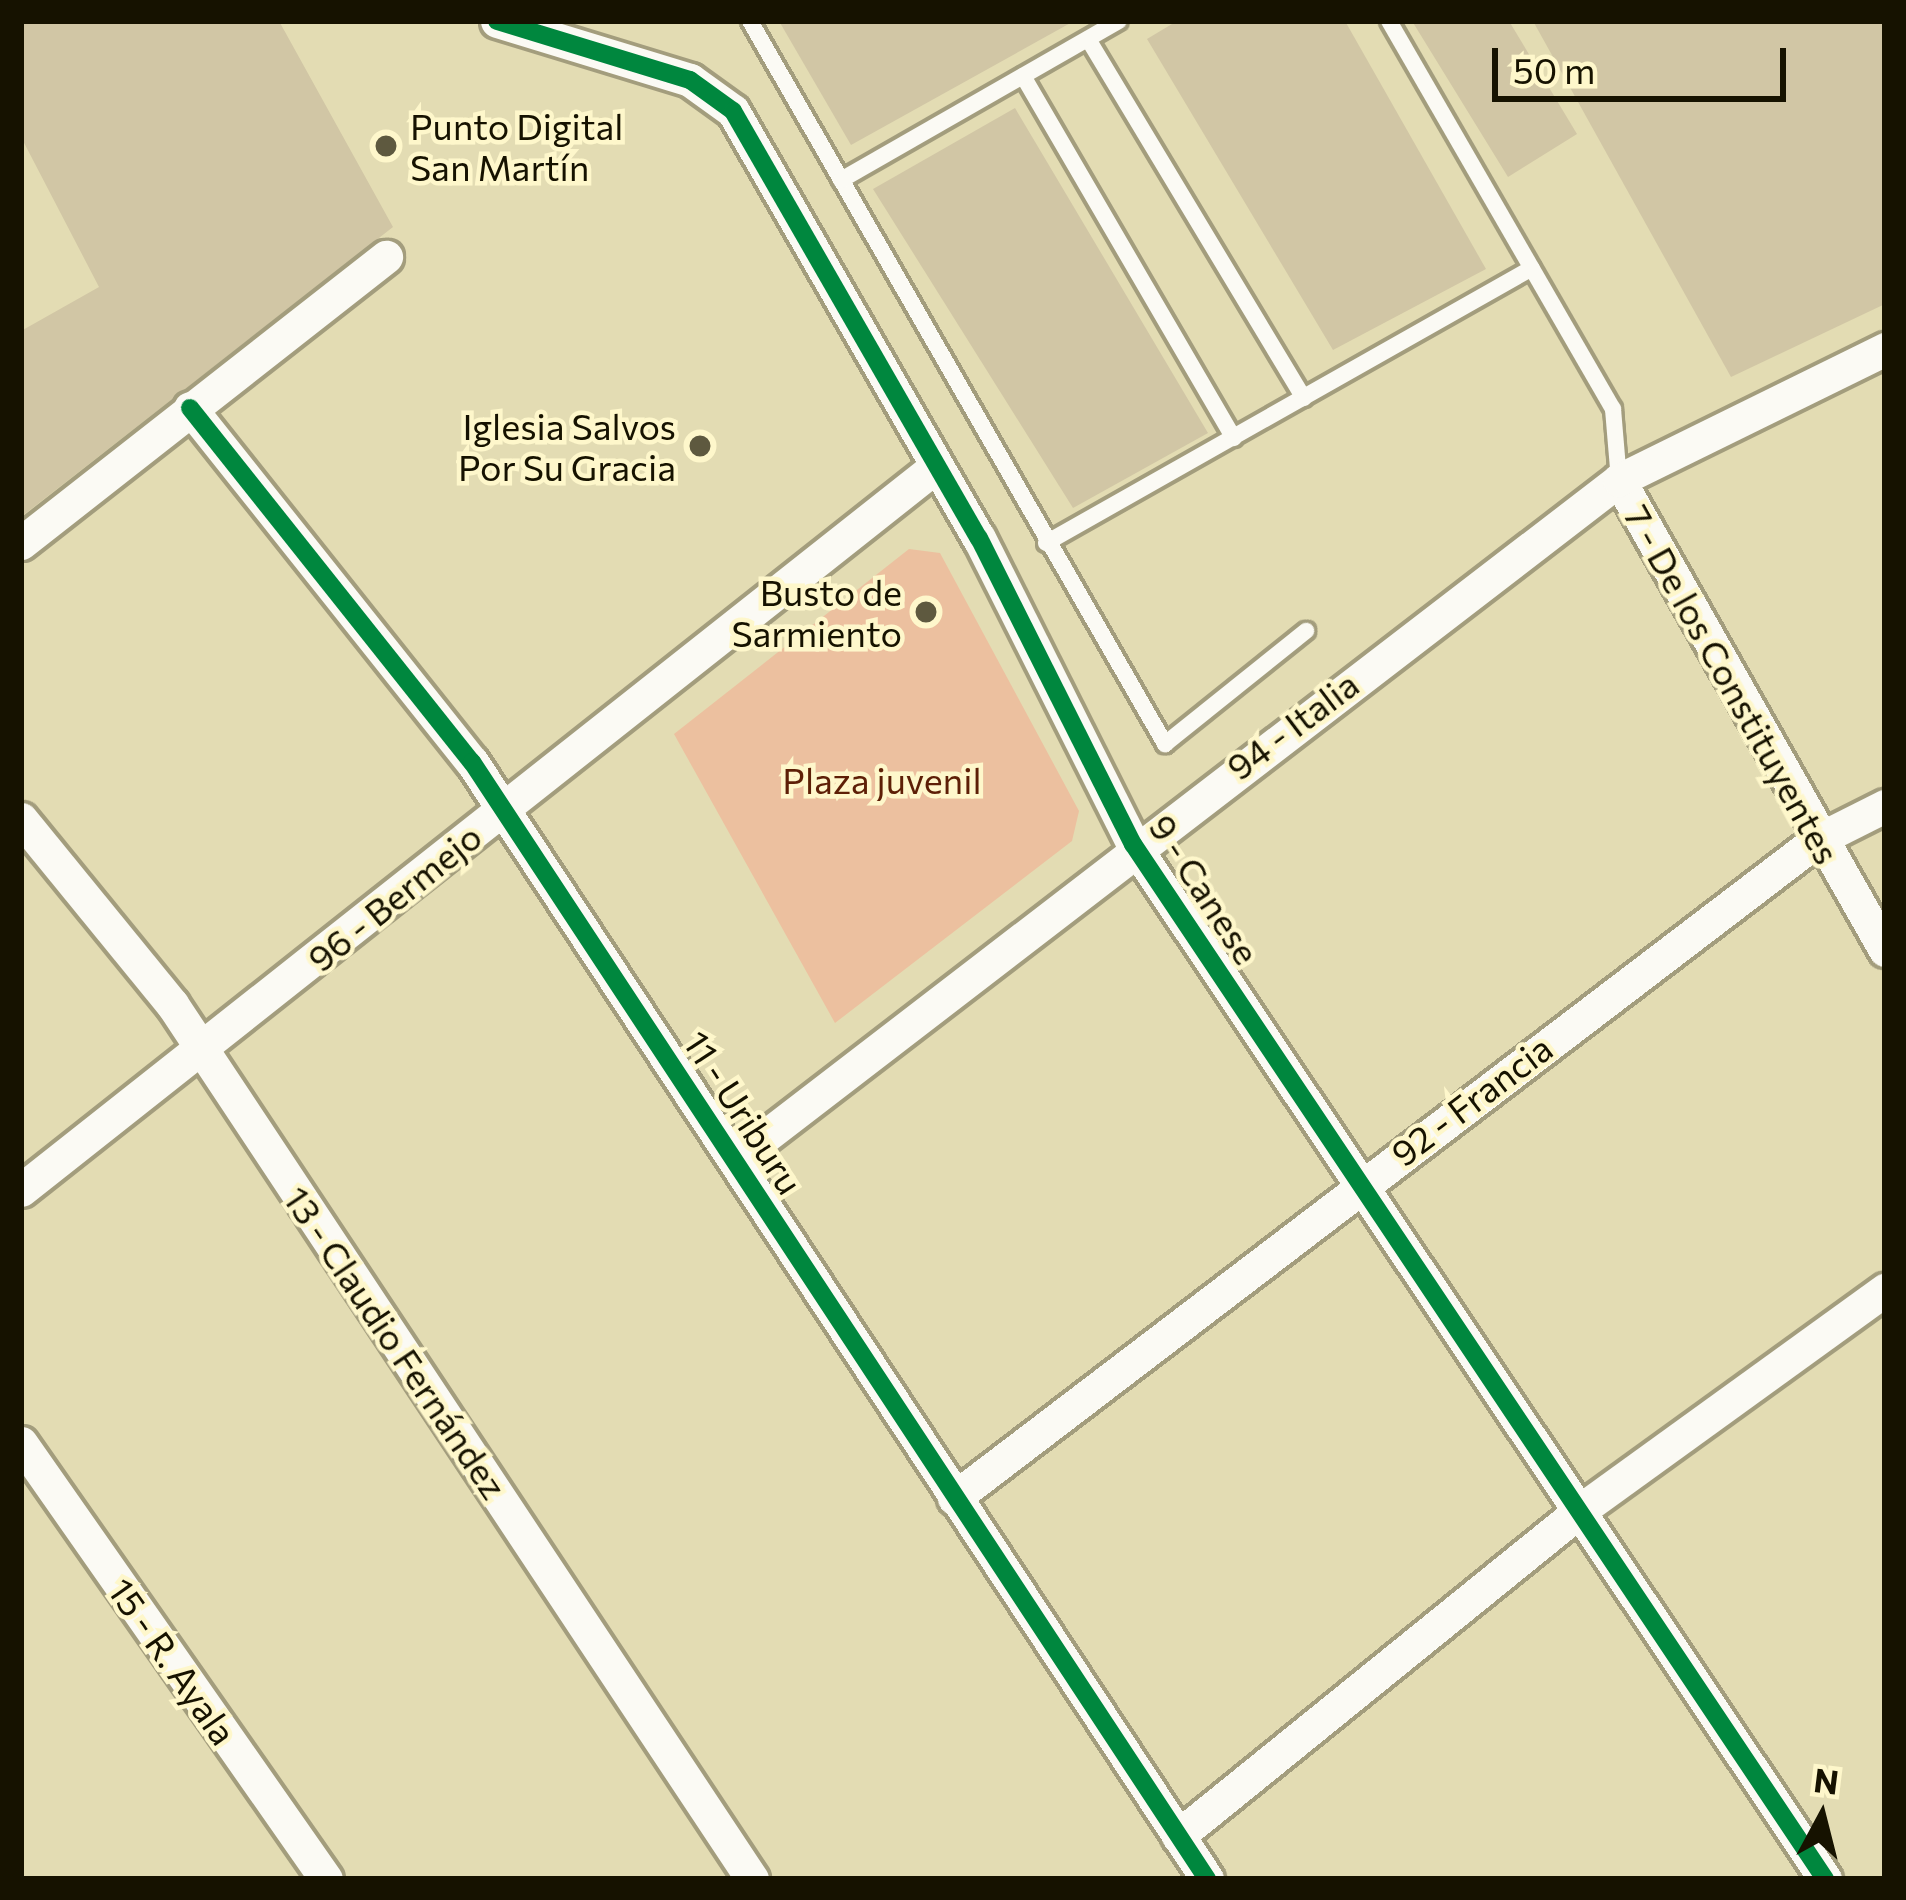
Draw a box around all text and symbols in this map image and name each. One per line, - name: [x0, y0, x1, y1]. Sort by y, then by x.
- scale bar: [1498, 24, 1792, 98]
- text: 50 m: [1513, 47, 1595, 91]
- place label: Punto Digital San Martín: [410, 103, 623, 188]
- marker: Punto Digital San Martín: [373, 133, 399, 159]
- place label: Iglesia Salvos Por Su Gracia: [458, 403, 676, 488]
- marker: Iglesia Salvos Por Su Gracia: [687, 433, 713, 459]
- street label: 7 - De los Constituyentes: [1616, 497, 1850, 871]
- place label: Busto de Sarmiento: [731, 569, 902, 654]
- marker: Busto de Sarmiento: [913, 599, 939, 625]
- street label: 94 - Italia: [1218, 662, 1366, 788]
- park label: Plaza juvenil: [782, 758, 982, 802]
- street label: 9 - Canese: [1141, 806, 1269, 972]
- street label: 96 - Bermejo: [299, 814, 489, 980]
- street label: 11 - Uriburu: [675, 1022, 813, 1202]
- street label: 92 - Francia: [1382, 1026, 1560, 1174]
- street label: 13 - Claudio Fernández: [275, 1178, 517, 1506]
- street label: 15 - R. Ayala: [100, 1570, 246, 1752]
- north arrow: [1762, 1756, 1882, 1876]
- text: N: [1812, 1758, 1841, 1802]

